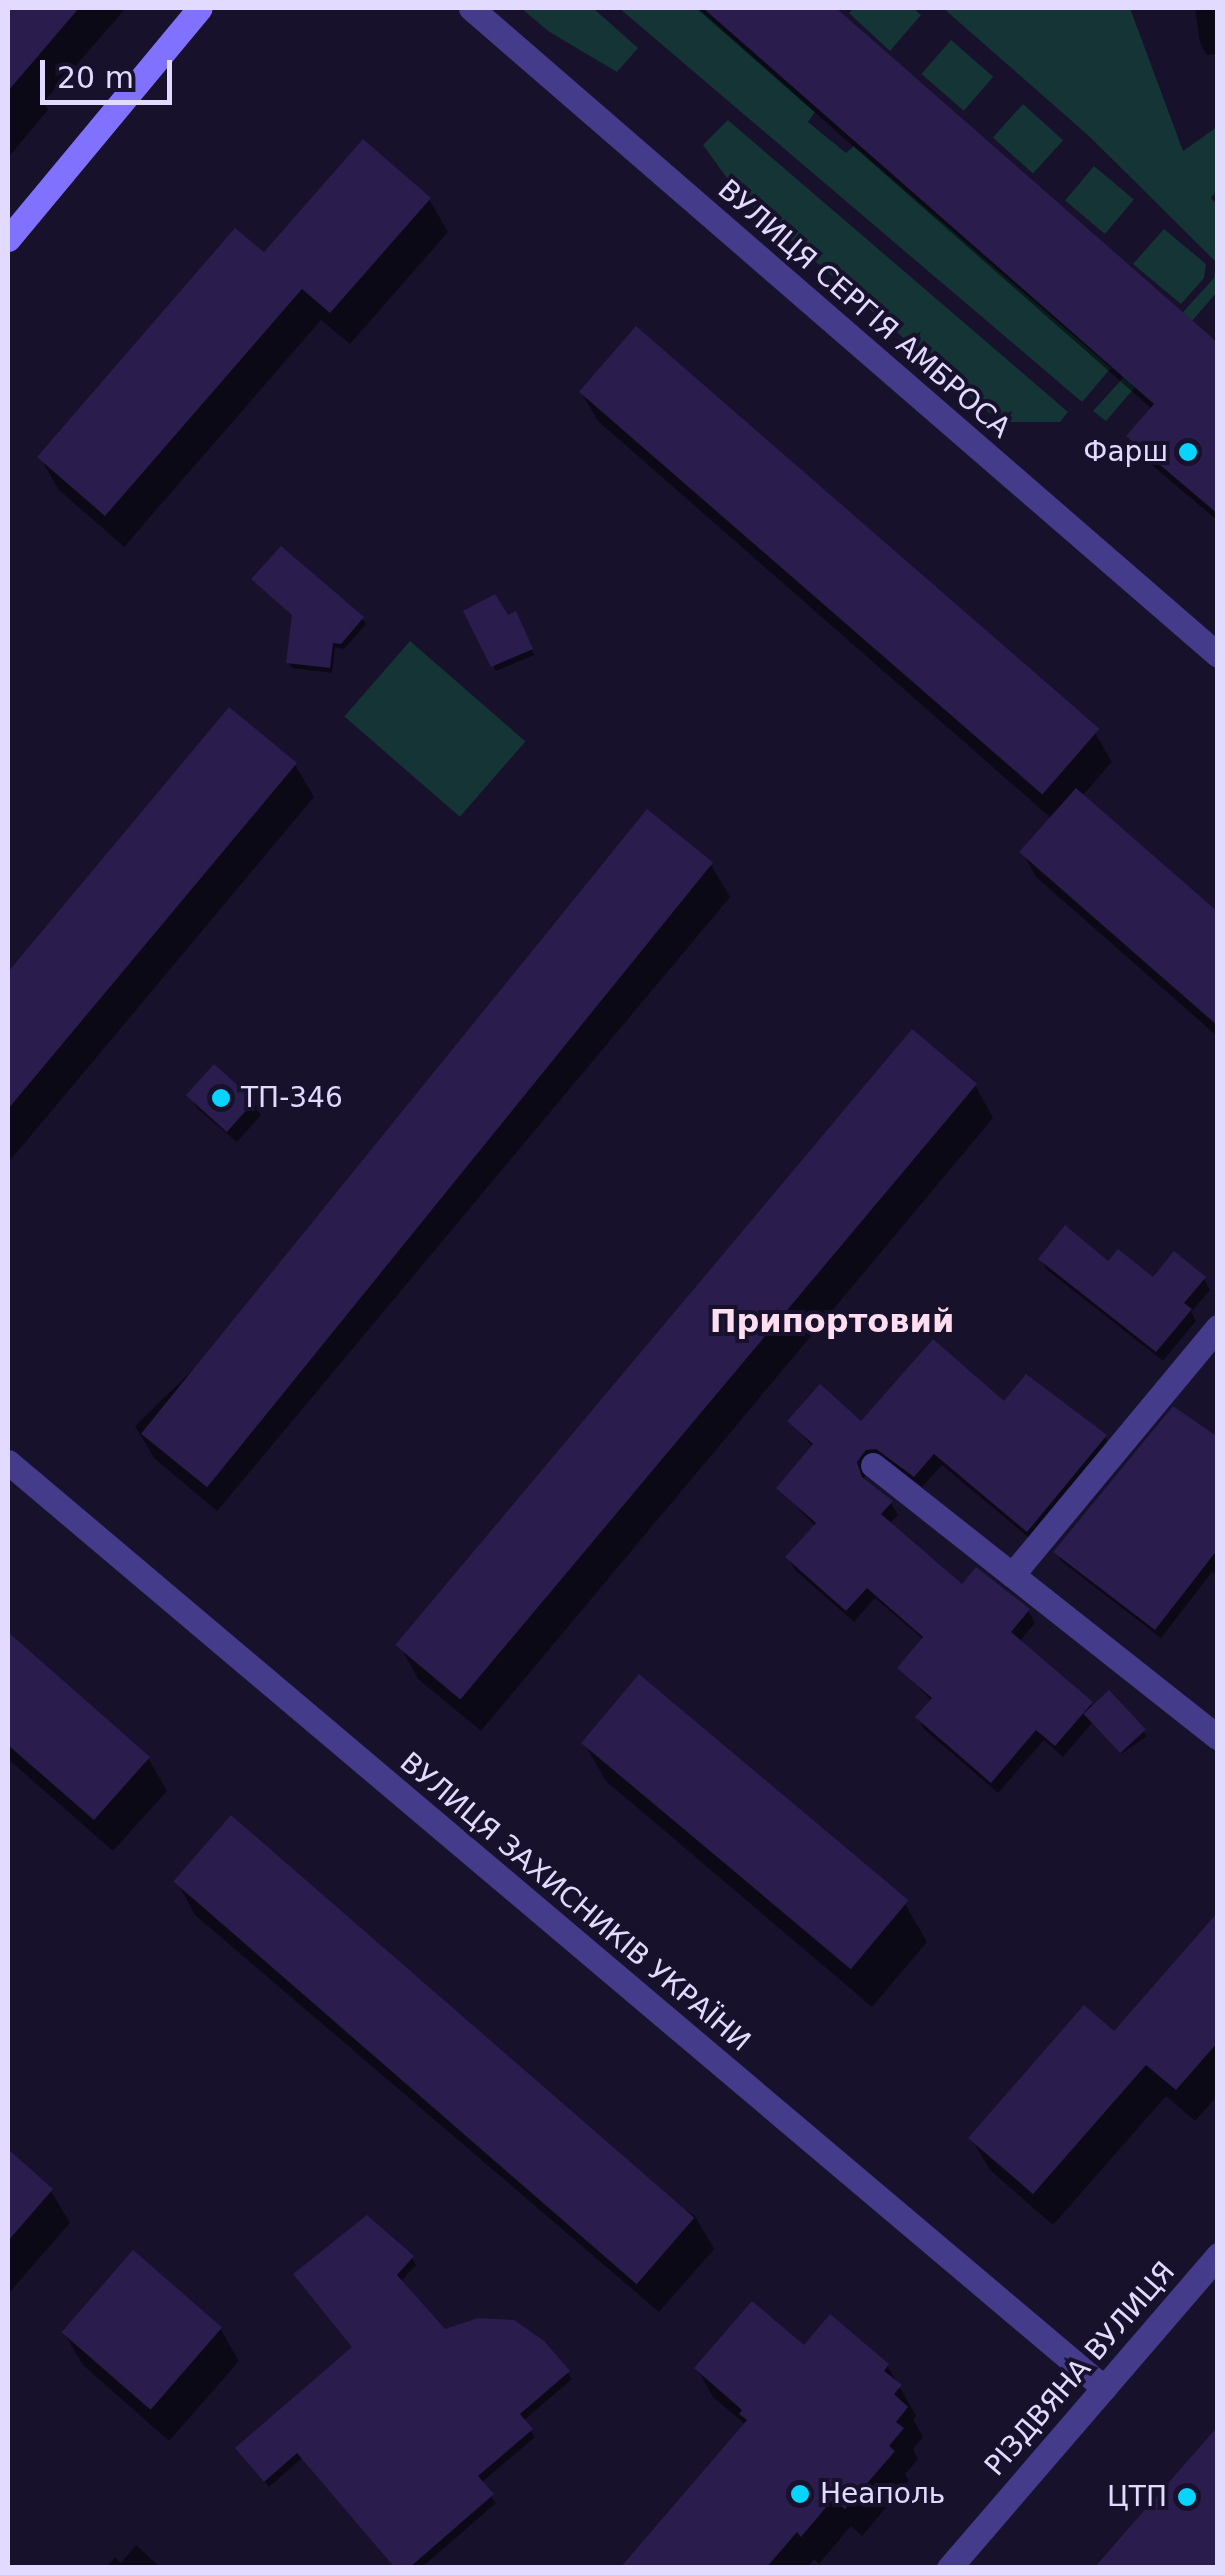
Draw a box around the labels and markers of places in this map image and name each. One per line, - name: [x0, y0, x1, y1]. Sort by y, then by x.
- place label: Фарш: [1083, 435, 1168, 469]
- marker: Фарш: [1177, 441, 1199, 463]
- place label: ТП-346: [241, 1081, 343, 1115]
- marker: ТП-346: [210, 1087, 232, 1109]
- place label: Неаполь: [820, 2477, 945, 2511]
- place label: ЦТП: [1107, 2480, 1167, 2514]
- marker: Неаполь: [789, 2483, 811, 2505]
- marker: ЦТП: [1176, 2486, 1198, 2508]

